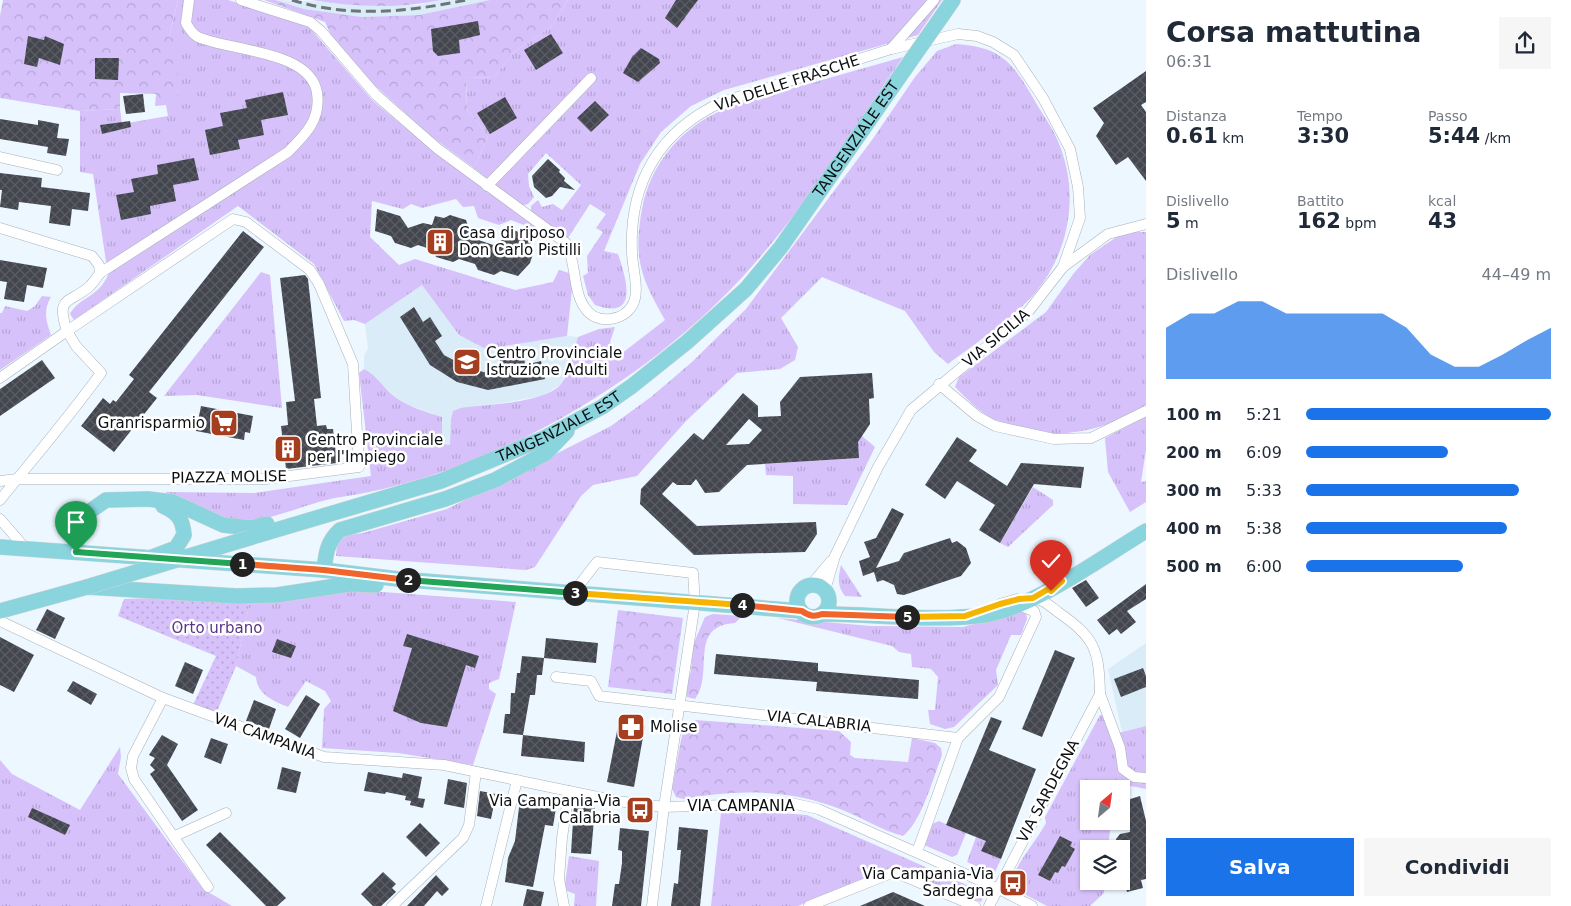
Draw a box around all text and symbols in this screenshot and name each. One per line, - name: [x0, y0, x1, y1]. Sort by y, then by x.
- text: Corsa mattutina: [1166, 16, 1422, 49]
- button: share: [1499, 17, 1551, 69]
- street label: VIA DELLE FRASCHE: [712, 51, 862, 115]
- text: 06:31: [1166, 52, 1212, 71]
- street label: TANGENZIALE EST: [809, 77, 903, 202]
- text: Distanza: [1166, 108, 1227, 124]
- text: Tempo: [1297, 108, 1343, 124]
- text: Passo: [1428, 108, 1468, 124]
- text: 0.61: [1166, 124, 1218, 148]
- text: 3:30: [1297, 124, 1349, 148]
- text: 5:44: [1428, 124, 1480, 148]
- text: km: [1218, 130, 1244, 146]
- text: /km: [1480, 130, 1511, 146]
- text: Dislivello: [1166, 193, 1229, 209]
- text: Battito: [1297, 193, 1344, 209]
- text: kcal: [1428, 193, 1456, 209]
- text: 5: [1166, 209, 1181, 233]
- text: 162: [1297, 209, 1341, 233]
- text: 43: [1428, 209, 1457, 233]
- text: m: [1181, 215, 1199, 231]
- text: bpm: [1341, 215, 1377, 231]
- place label: Casa di riposo Don Carlo Pistilli: [459, 224, 581, 259]
- building icon: Casa di riposo Don Carlo Pistilli: [425, 227, 455, 257]
- text: Dislivello: [1166, 265, 1238, 284]
- text: 44–49 m: [1482, 265, 1551, 284]
- street label: VIA SICILIA: [959, 304, 1034, 371]
- place label: Centro Provinciale Istruzione Adulti: [486, 344, 622, 379]
- school or university icon: Centro Provinciale Istruzione Adulti: [452, 347, 482, 377]
- street label: TANGENZIALE EST: [493, 387, 625, 466]
- text: 100 m: [1166, 405, 1222, 424]
- text: 5:21: [1246, 405, 1282, 424]
- supermarket icon: Granrisparmio: [209, 408, 239, 438]
- place label: Granrisparmio: [98, 414, 205, 432]
- place label: Centro Provinciale per l'Impiego: [307, 431, 443, 466]
- building icon: Centro Provinciale per l'Impiego: [273, 434, 303, 464]
- text: 200 m: [1166, 443, 1222, 462]
- text: 6:09: [1246, 443, 1282, 462]
- street label: PIAZZA MOLISE: [171, 467, 287, 487]
- text: 300 m: [1166, 481, 1222, 500]
- text: 5:33: [1246, 481, 1282, 500]
- pin: [55, 501, 97, 552]
- icon: arrive: [62, 508, 90, 536]
- text: 400 m: [1166, 519, 1222, 538]
- text: 5:38: [1246, 519, 1282, 538]
- pin: [1030, 540, 1072, 591]
- icon: check: [1037, 547, 1065, 575]
- pin: 1: [230, 552, 254, 576]
- text: 1: [238, 556, 247, 572]
- text: 500 m: [1166, 557, 1222, 576]
- text: 6:00: [1246, 557, 1282, 576]
- pin: 2: [396, 568, 420, 592]
- text: 2: [404, 572, 413, 588]
- pin: 3: [562, 580, 588, 606]
- text: 3: [571, 585, 580, 601]
- pin: 4: [730, 592, 754, 618]
- text: 4: [738, 597, 747, 613]
- pin: 5: [894, 604, 920, 630]
- text: 5: [903, 609, 912, 625]
- park label: Orto urbano: [172, 619, 262, 637]
- street label: VIA CALABRIA: [766, 707, 873, 736]
- street label: VIA CAMPANIA: [211, 709, 319, 763]
- pharmacy icon: Molise: [616, 712, 646, 742]
- place label: Molise: [650, 718, 698, 736]
- street label: VIA SARDEGNA: [1013, 736, 1083, 846]
- north arrow: [1080, 780, 1130, 830]
- map controls: [1080, 780, 1130, 890]
- place label: Via Campania-Via Calabria: [489, 792, 621, 827]
- bus stop icon: Via Campania-Via Calabria: [625, 795, 655, 825]
- street label: VIA CAMPANIA: [687, 797, 796, 815]
- button: Salva: [1166, 838, 1354, 896]
- button: Condividi: [1364, 838, 1551, 896]
- button: layers: [1080, 840, 1130, 890]
- place label: Via Campania-Via Sardegna: [862, 865, 994, 900]
- bus stop icon: Via Campania-Via Sardegna: [998, 868, 1028, 898]

